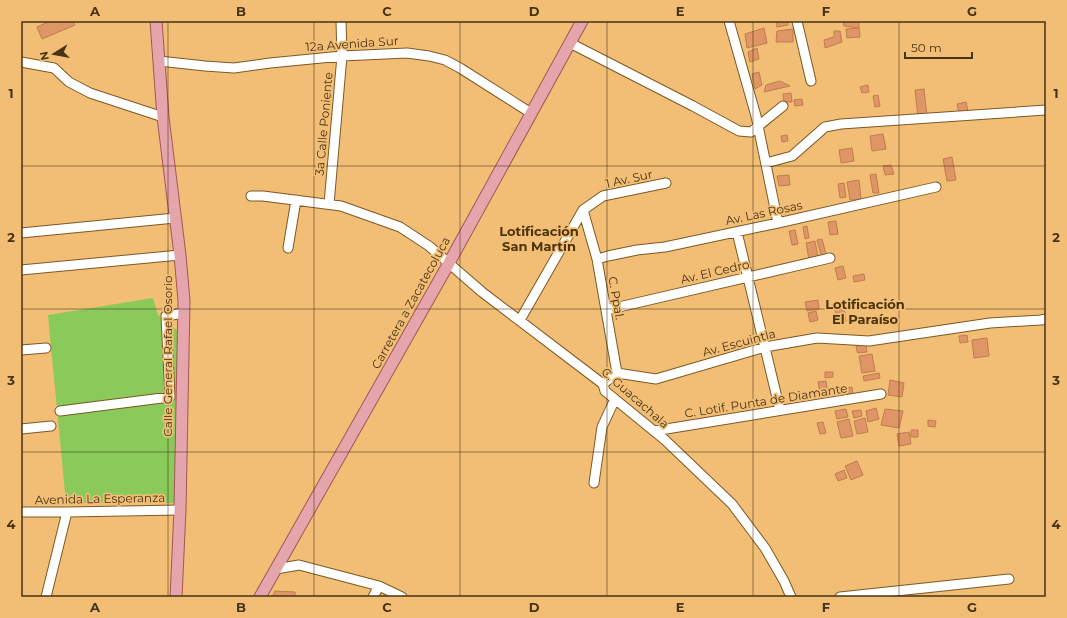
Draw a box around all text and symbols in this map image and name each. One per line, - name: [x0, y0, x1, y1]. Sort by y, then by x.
- text: A: [89, 3, 101, 19]
- text: B: [236, 3, 246, 19]
- text: C: [382, 3, 392, 19]
- text: D: [529, 3, 540, 19]
- text: E: [676, 3, 685, 19]
- text: F: [822, 3, 830, 19]
- text: G: [967, 3, 977, 19]
- street label: 12a Avenida Sur: [305, 33, 399, 54]
- north arrow: [34, 34, 74, 74]
- scale bar: [905, 34, 972, 60]
- text: 50 m: [911, 40, 942, 55]
- text: N: [36, 50, 52, 62]
- street label: 3a Calle Poniente: [312, 72, 336, 176]
- text: 1: [8, 85, 14, 101]
- text: 1: [1053, 85, 1059, 101]
- street label: 1 Av. Sur: [604, 166, 654, 191]
- street label: Av. Las Rosas: [724, 197, 804, 228]
- district label: Lotificación San Martín: [499, 223, 579, 254]
- text: 2: [7, 229, 15, 245]
- text: 2: [1052, 229, 1060, 245]
- street label: Carretera a Zacatecoluca: [368, 234, 453, 371]
- street label: Av. El Cedro: [679, 256, 751, 287]
- street label: Calle General Rafael Osorio: [160, 275, 175, 437]
- street label: C. Ppal.: [605, 275, 628, 321]
- district label: Lotificación El Paraíso: [825, 296, 905, 327]
- street label: Av. Escuintla: [701, 326, 777, 359]
- street label: C. Guacachala: [598, 364, 672, 431]
- text: 3: [6, 372, 15, 388]
- text: 3: [1051, 372, 1060, 388]
- street label: C. Lotif. Punta de Diamante: [683, 380, 848, 421]
- street label: Avenida La Esperanza: [34, 490, 165, 507]
- text: 4: [7, 516, 16, 532]
- text: 4: [1052, 516, 1061, 532]
- text: A: [89, 599, 101, 615]
- text: B: [236, 599, 246, 615]
- text: C: [382, 599, 392, 615]
- text: D: [529, 599, 540, 615]
- text: E: [676, 599, 685, 615]
- text: F: [822, 599, 830, 615]
- text: G: [967, 599, 977, 615]

